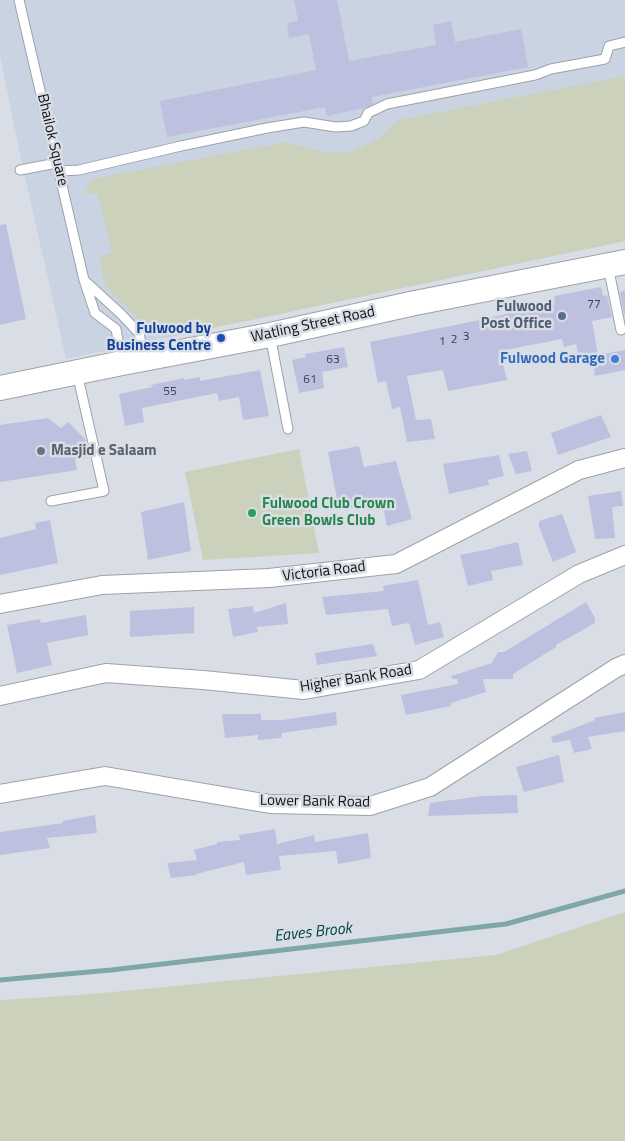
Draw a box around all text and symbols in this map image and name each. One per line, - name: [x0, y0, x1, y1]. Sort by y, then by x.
- street label: Bhailok Square: [33, 92, 71, 188]
- place label: Fulwood Post Office: [481, 298, 552, 333]
- house number: 77: [587, 298, 601, 312]
- street label: Watling Street Road: [249, 303, 377, 347]
- marker: Fulwood Post Office: [556, 310, 568, 322]
- place label: Fulwood by Business Centre: [107, 320, 211, 355]
- house number: 3: [463, 330, 469, 344]
- marker: Fulwood by Business Centre: [215, 332, 227, 344]
- house number: 2: [451, 333, 457, 347]
- house number: 1: [439, 335, 445, 349]
- place label: Fulwood Garage: [500, 350, 605, 368]
- house number: 63: [326, 353, 340, 367]
- marker: Fulwood Garage: [609, 353, 621, 365]
- house number: 61: [303, 373, 317, 387]
- house number: 55: [163, 385, 177, 399]
- place label: Masjid e Salaam: [51, 442, 157, 460]
- marker: Masjid e Salaam: [35, 445, 47, 457]
- place label: Fulwood Club Crown Green Bowls Club: [262, 495, 395, 530]
- marker: Fulwood Club Crown Green Bowls Club: [246, 507, 258, 519]
- street label: Victoria Road: [281, 558, 367, 586]
- street label: Higher Bank Road: [299, 661, 413, 697]
- street label: Lower Bank Road: [260, 792, 370, 812]
- water label: Eaves Brook: [273, 919, 353, 947]

